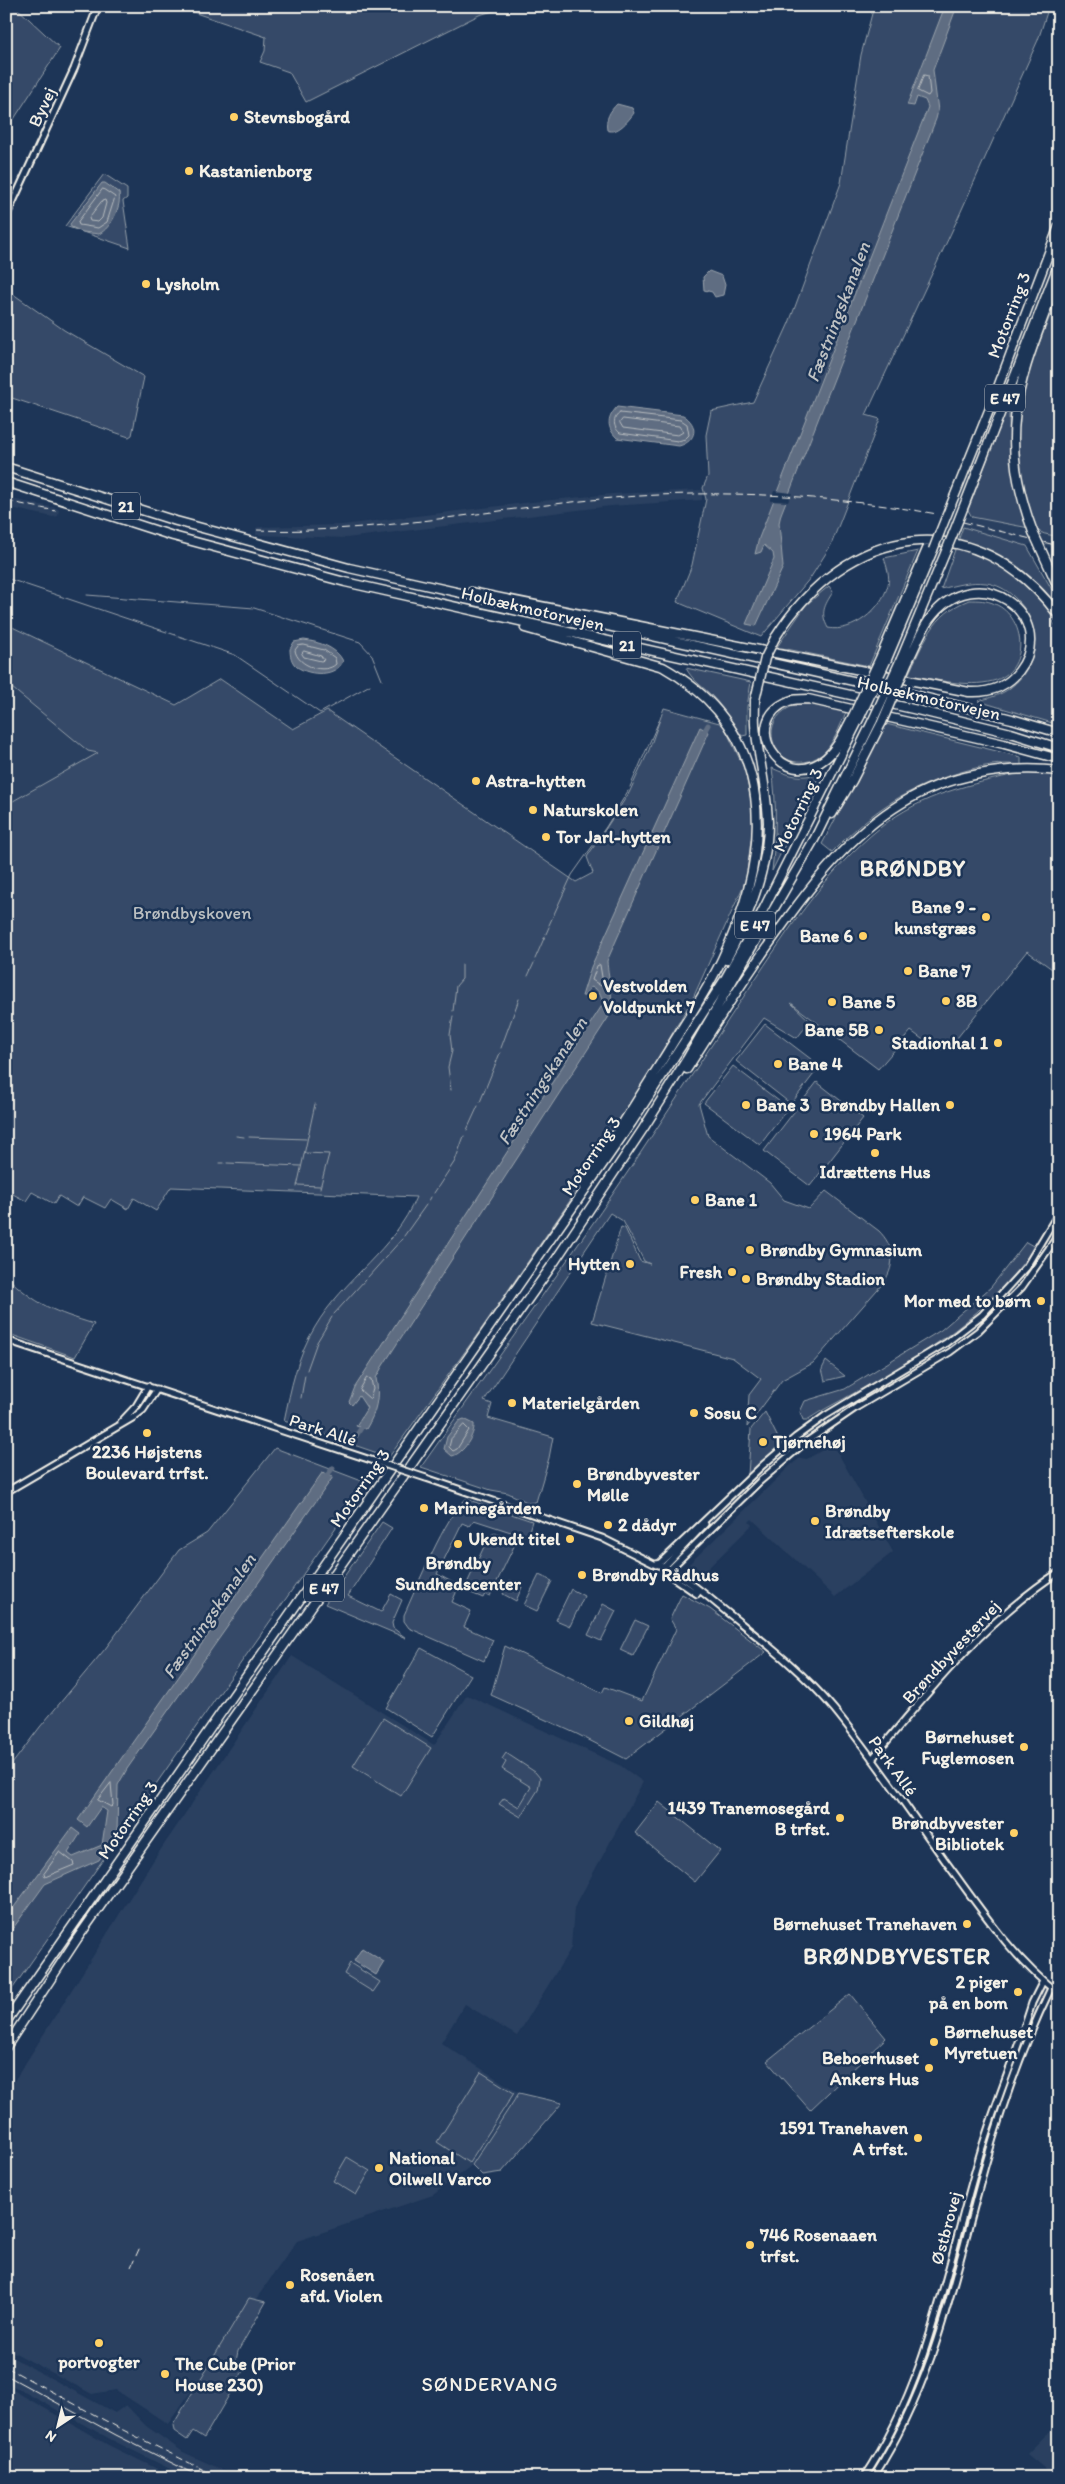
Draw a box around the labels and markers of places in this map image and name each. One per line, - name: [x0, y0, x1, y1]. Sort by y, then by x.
- place label: Stevnsbogård: [244, 106, 350, 128]
- marker: Stevnsbogård: [228, 111, 240, 123]
- place label: Kastanienborg: [199, 160, 313, 182]
- marker: Kastanienborg: [183, 165, 195, 177]
- place label: Lysholm: [156, 273, 220, 295]
- marker: Lysholm: [140, 278, 152, 290]
- place label: Astra-hytten: [485, 770, 586, 792]
- marker: Astra-hytten: [470, 775, 482, 787]
- place label: Naturskolen: [543, 799, 639, 821]
- marker: Naturskolen: [527, 804, 539, 816]
- place label: Tor Jarl-hytten: [555, 826, 672, 848]
- marker: Tor Jarl-hytten: [540, 831, 552, 843]
- place label: Bane 9 - kunstgræs: [894, 896, 976, 939]
- marker: Bane 9 - kunstgræs: [980, 911, 992, 923]
- place label: Bane 6: [800, 925, 853, 947]
- marker: Bane 6: [857, 930, 869, 942]
- place label: Bane 7: [918, 960, 971, 982]
- marker: Bane 7: [902, 965, 914, 977]
- place label: Vestvolden Voldpunkt 7: [603, 975, 695, 1018]
- marker: Vestvolden Voldpunkt 7: [587, 990, 599, 1002]
- place label: 8B: [956, 990, 978, 1012]
- place label: Bane 5: [842, 991, 896, 1013]
- marker: 8B: [940, 995, 952, 1007]
- marker: Bane 5: [826, 996, 838, 1008]
- place label: Bane 5B: [804, 1019, 869, 1041]
- marker: Bane 5B: [873, 1024, 885, 1036]
- place label: Stadionhal 1: [892, 1032, 989, 1054]
- marker: Stadionhal 1: [992, 1037, 1004, 1049]
- place label: Bane 4: [788, 1053, 843, 1075]
- marker: Bane 4: [772, 1058, 784, 1070]
- place label: Bane 3: [756, 1094, 810, 1116]
- place label: Brøndby Hallen: [821, 1094, 940, 1116]
- marker: Bane 3: [740, 1099, 752, 1111]
- marker: Brøndby Hallen: [944, 1099, 956, 1111]
- place label: 1964 Park: [824, 1123, 902, 1145]
- marker: 1964 Park: [808, 1128, 820, 1140]
- marker: Idrættens Hus: [869, 1147, 881, 1159]
- place label: Idrættens Hus: [819, 1161, 931, 1183]
- place label: Bane 1: [705, 1189, 758, 1211]
- marker: Bane 1: [689, 1194, 701, 1206]
- place label: Brøndby Gymnasium: [760, 1239, 923, 1261]
- marker: Brøndby Gymnasium: [744, 1244, 756, 1256]
- place label: Hytten: [568, 1253, 620, 1275]
- marker: Hytten: [624, 1258, 636, 1270]
- place label: Fresh: [680, 1261, 722, 1283]
- marker: Fresh: [726, 1266, 738, 1278]
- place label: Brøndby Stadion: [756, 1268, 885, 1290]
- marker: Brøndby Stadion: [740, 1273, 752, 1285]
- place label: Mor med to børn: [904, 1290, 1032, 1312]
- marker: Mor med to børn: [1035, 1295, 1047, 1307]
- place label: Materielgården: [522, 1392, 641, 1414]
- marker: Materielgården: [506, 1397, 518, 1409]
- place label: Sosu C: [704, 1402, 757, 1424]
- marker: Sosu C: [688, 1407, 700, 1419]
- marker: 2236 Højstens Boulevard trfst.: [141, 1427, 153, 1439]
- place label: Tjørnehøj: [772, 1431, 846, 1453]
- marker: Tjørnehøj: [757, 1436, 769, 1448]
- place label: 2236 Højstens Boulevard trfst.: [85, 1441, 209, 1484]
- place label: Brøndbyvester Mølle: [587, 1463, 700, 1506]
- marker: Brøndbyvester Mølle: [571, 1478, 583, 1490]
- place label: Marinegården: [434, 1497, 543, 1519]
- place label: Brøndby Idrætsefterskole: [825, 1500, 955, 1543]
- marker: Marinegården: [418, 1502, 430, 1514]
- place label: 2 dådyr: [618, 1514, 677, 1536]
- marker: Brøndby Idrætsefterskole: [809, 1515, 821, 1527]
- marker: 2 dådyr: [602, 1519, 614, 1531]
- place label: Ukendt titel: [468, 1528, 561, 1550]
- marker: Ukendt titel: [564, 1533, 576, 1545]
- marker: Brøndby Sundhedscenter: [452, 1538, 464, 1550]
- place label: Brøndby Sundhedscenter: [395, 1552, 522, 1595]
- place label: Brøndby Rådhus: [592, 1564, 719, 1586]
- marker: Brøndby Rådhus: [576, 1569, 588, 1581]
- place label: Gildhøj: [639, 1710, 694, 1732]
- marker: Gildhøj: [623, 1715, 635, 1727]
- place label: Børnehuset Fuglemosen: [922, 1726, 1014, 1769]
- marker: Børnehuset Fuglemosen: [1018, 1741, 1030, 1753]
- place label: 1439 Tranemosegård B trfst.: [668, 1797, 831, 1840]
- marker: 1439 Tranemosegård B trfst.: [834, 1812, 846, 1824]
- place label: Brøndbyvester Bibliotek: [891, 1812, 1005, 1855]
- marker: Brøndbyvester Bibliotek: [1008, 1827, 1020, 1839]
- place label: Børnehuset Tranehaven: [773, 1913, 958, 1935]
- marker: Børnehuset Tranehaven: [961, 1918, 973, 1930]
- place label: 2 piger på en bom: [928, 1971, 1009, 2014]
- marker: 2 piger på en bom: [1012, 1986, 1024, 1998]
- place label: Børnehuset Myretuen: [944, 2021, 1033, 2064]
- marker: Børnehuset Myretuen: [928, 2036, 940, 2048]
- place label: Beboerhuset Ankers Hus: [822, 2047, 919, 2090]
- marker: Beboerhuset Ankers Hus: [923, 2062, 935, 2074]
- place label: 1591 Tranehaven A trfst.: [779, 2117, 908, 2160]
- marker: 1591 Tranehaven A trfst.: [912, 2132, 924, 2144]
- place label: National Oilwell Varco: [389, 2147, 491, 2190]
- marker: National Oilwell Varco: [373, 2162, 385, 2174]
- place label: 746 Rosenaaen trfst.: [759, 2224, 878, 2267]
- marker: 746 Rosenaaen trfst.: [744, 2239, 756, 2251]
- place label: Rosenåen afd. Violen: [300, 2264, 383, 2307]
- marker: Rosenåen afd. Violen: [284, 2279, 296, 2291]
- marker: portvogter: [93, 2337, 105, 2349]
- place label: portvogter: [57, 2351, 141, 2373]
- place label: The Cube (Prior House 230): [174, 2353, 296, 2396]
- marker: The Cube (Prior House 230): [159, 2368, 171, 2380]

